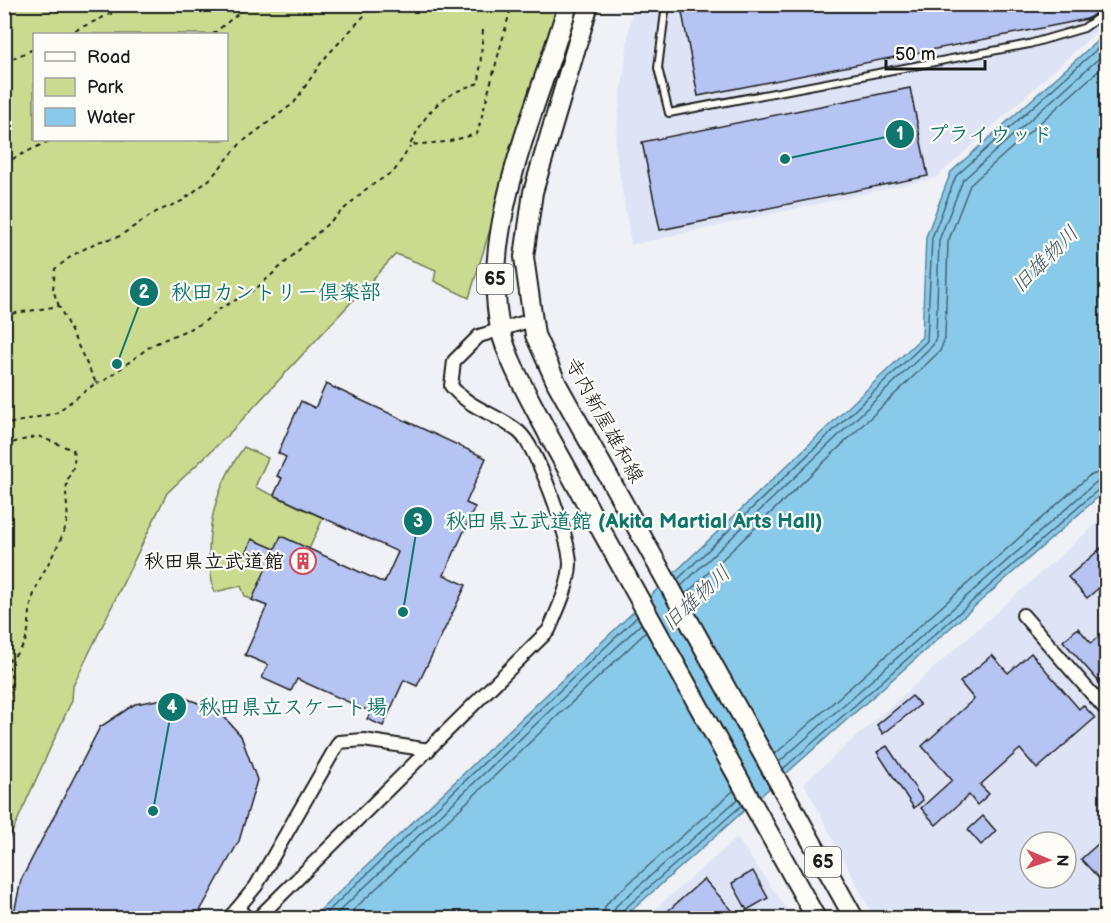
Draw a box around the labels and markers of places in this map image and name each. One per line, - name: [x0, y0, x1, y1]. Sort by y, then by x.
- callout: プライウッド: [885, 114, 1065, 153]
- callout: 秋田カントリー倶楽部: [129, 273, 393, 312]
- callout: 秋田県立武道館 (Akita Martial Arts Hall): [403, 502, 834, 541]
- building icon: 秋田県立武道館: [288, 546, 318, 576]
- place label: 秋田県立武道館: [144, 550, 284, 574]
- callout: 秋田県立スケート場: [157, 688, 400, 727]

